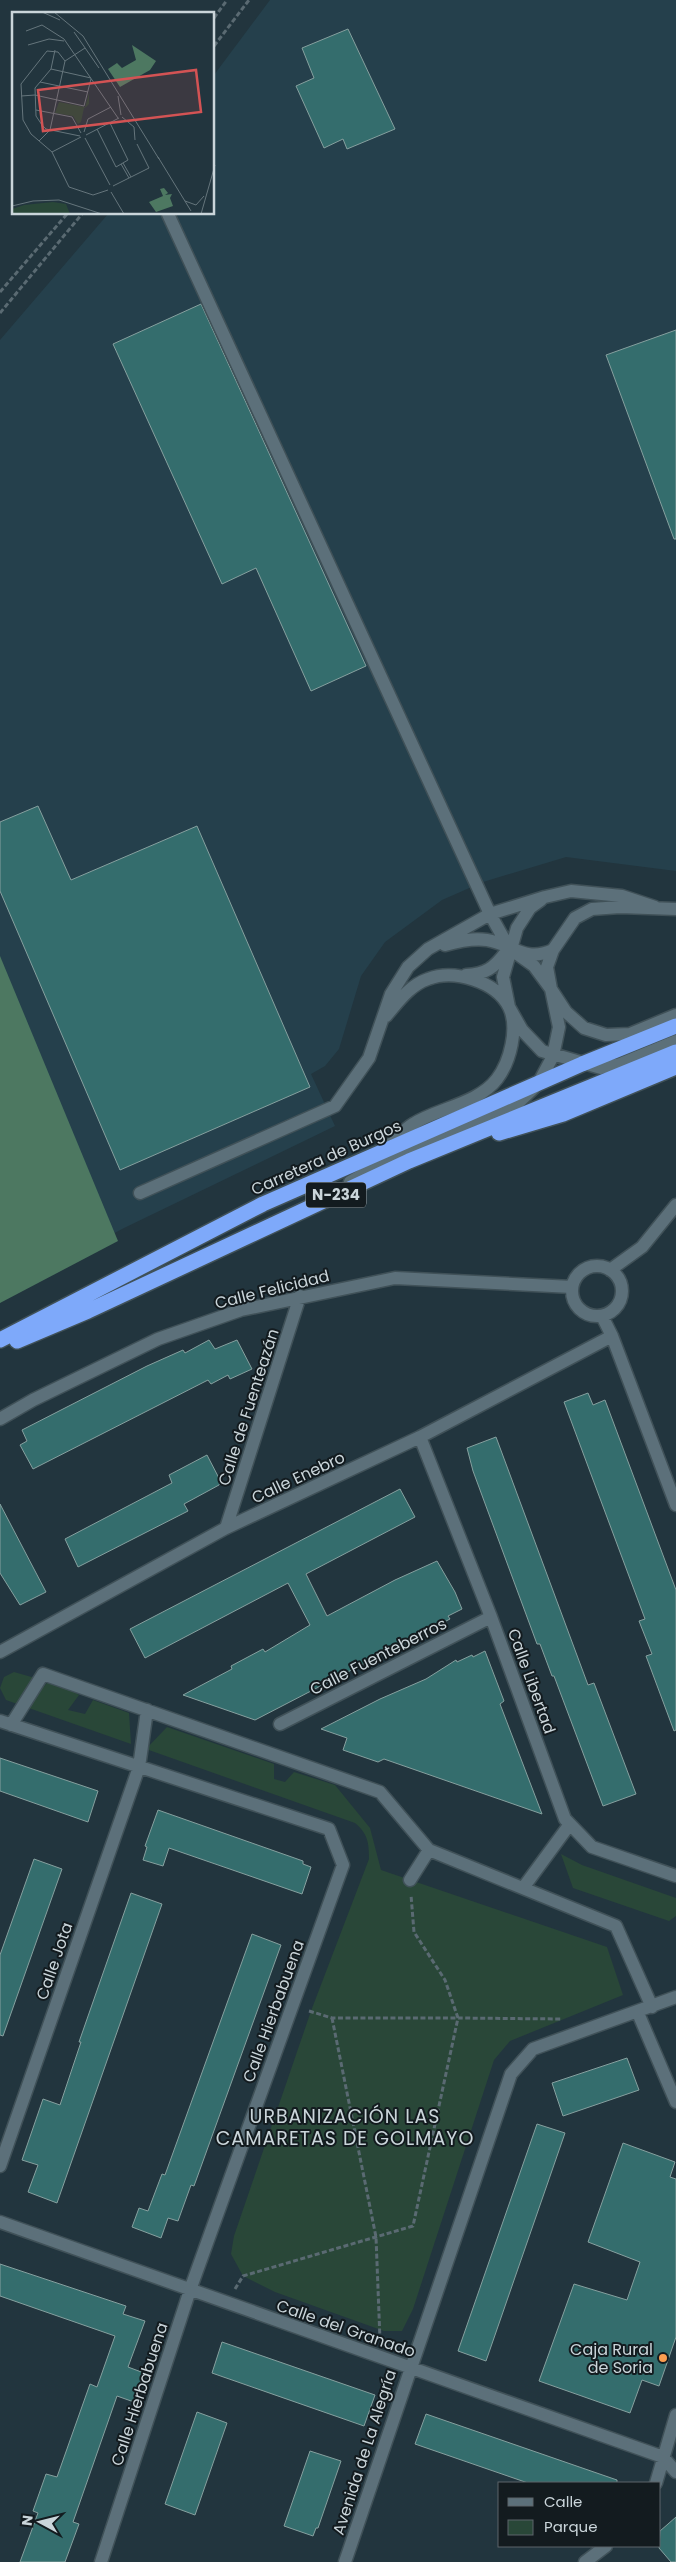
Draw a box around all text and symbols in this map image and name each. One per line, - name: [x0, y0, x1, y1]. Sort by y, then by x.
- inset map: [12, 12, 215, 215]
- street label: Carretera de Burgos: [247, 1114, 405, 1201]
- road number: N-234: [306, 1182, 366, 1208]
- street label: Calle Felicidad: [212, 1264, 332, 1315]
- street label: Calle de Fuenteazán: [212, 1326, 285, 1489]
- street label: Calle Enebro: [248, 1446, 349, 1509]
- street label: Calle Fuenteberros: [306, 1612, 451, 1701]
- street label: Calle Libertad: [502, 1625, 561, 1737]
- street label: Calle Jota: [30, 1919, 78, 2003]
- street label: Calle Hierbabuena: [237, 1937, 310, 2085]
- district label: URBANIZACIÓN LAS CAMARETAS DE GOLMAYO: [216, 2103, 474, 2152]
- street label: Calle del Granado: [273, 2294, 418, 2363]
- street label: Calle Hierbabuena: [105, 2319, 174, 2469]
- place label: Caja Rural de Soria: [570, 2338, 653, 2379]
- marker: Caja Rural de Soria: [657, 2352, 669, 2364]
- street label: Avenida de La Alegría: [327, 2366, 402, 2538]
- legend: [498, 2482, 661, 2547]
- text: Calle: [544, 2491, 582, 2512]
- north arrow: [15, 2497, 65, 2547]
- text: N: [17, 2514, 38, 2527]
- text: Parque: [544, 2516, 597, 2537]

